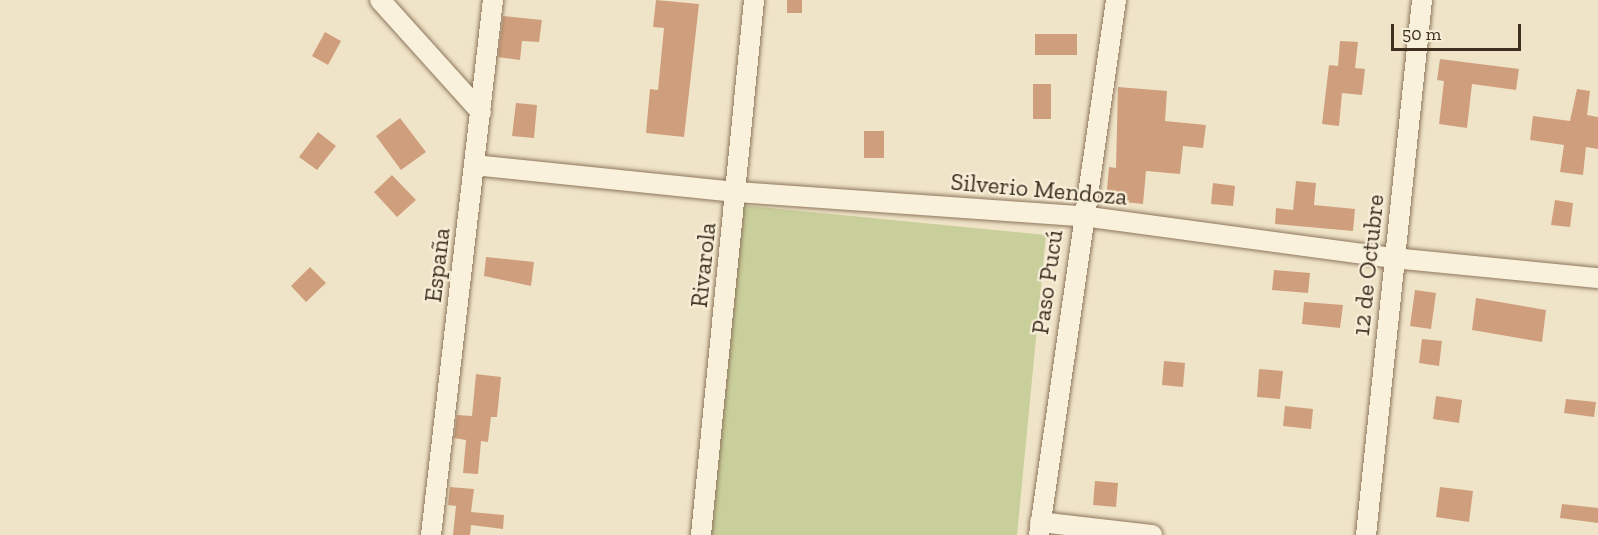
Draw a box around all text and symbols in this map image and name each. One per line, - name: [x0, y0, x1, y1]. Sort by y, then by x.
- scale bar: [1394, 12, 1524, 50]
- text: 50 m: [1402, 23, 1441, 45]
- street label: Silverio Mendoza: [950, 167, 1128, 211]
- street label: 12 de Octubre: [1346, 193, 1390, 337]
- street label: Rivarola: [684, 221, 722, 309]
- street label: España: [418, 226, 456, 304]
- street label: Paso Pucú: [1025, 228, 1069, 336]

